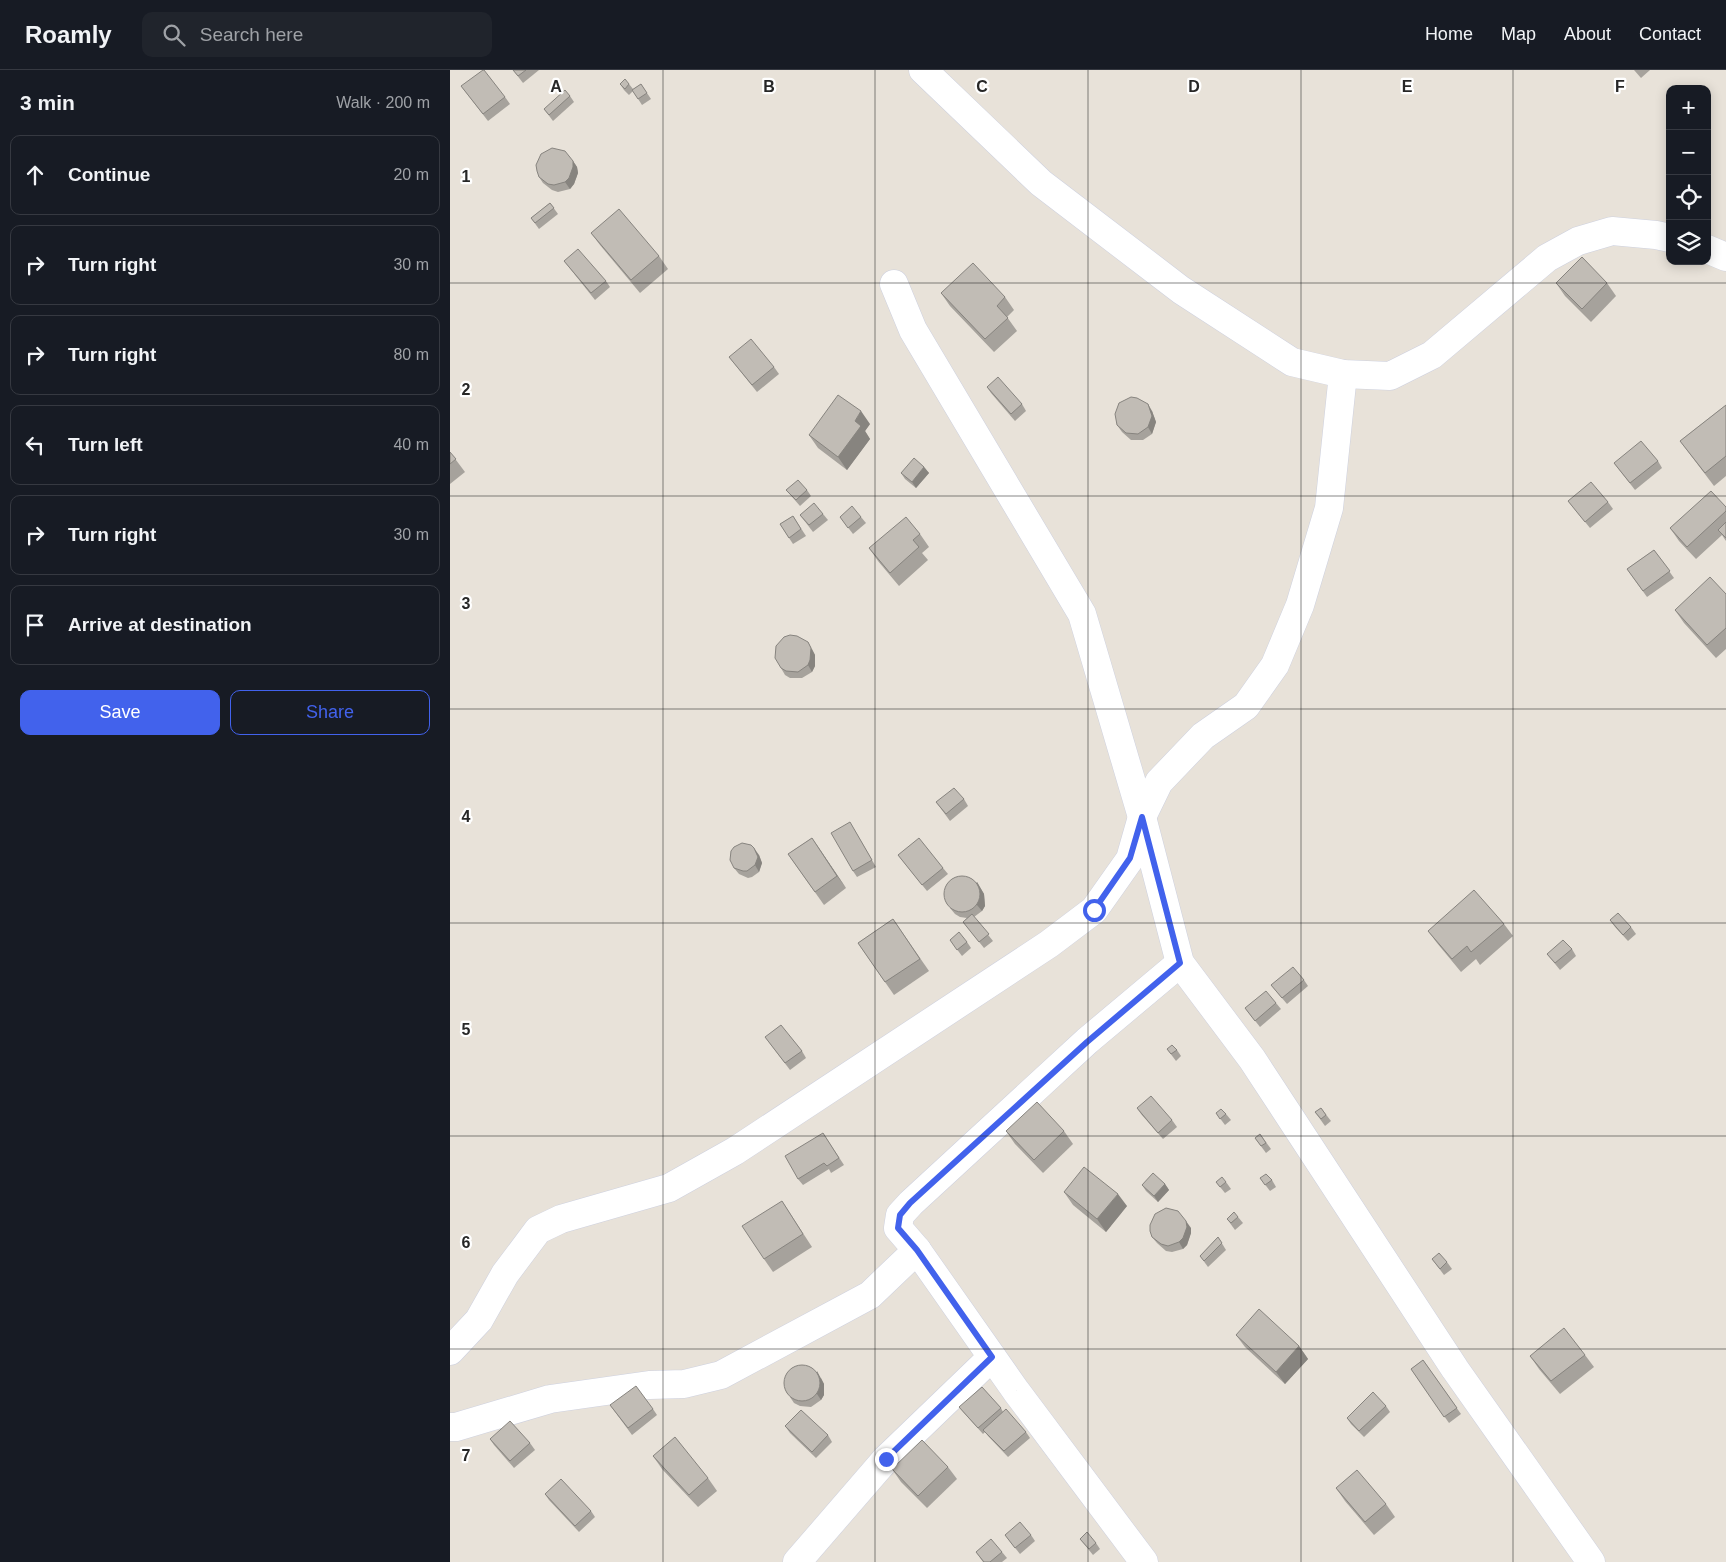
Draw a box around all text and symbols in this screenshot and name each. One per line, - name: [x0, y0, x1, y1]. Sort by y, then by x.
- search box: [142, 12, 492, 57]
- text: Roamly: [25, 21, 112, 48]
- icon: search: [160, 21, 188, 49]
- text: Search here: [200, 24, 303, 45]
- text: Home: [1425, 24, 1473, 44]
- text: Map: [1501, 24, 1536, 44]
- text: About: [1564, 24, 1611, 44]
- text: Contact: [1639, 24, 1701, 44]
- text: A: [550, 78, 562, 95]
- text: B: [763, 78, 775, 95]
- text: C: [976, 78, 988, 95]
- text: D: [1188, 78, 1200, 95]
- text: E: [1402, 78, 1413, 95]
- text: F: [1615, 78, 1625, 95]
- map controls: [1666, 85, 1711, 265]
- button: +: [1666, 85, 1711, 130]
- text: 3 min: [20, 91, 75, 114]
- text: Walk · 200 m: [336, 94, 430, 111]
- button: −: [1666, 130, 1711, 175]
- icon: ahead: [21, 161, 49, 189]
- text: Continue: [68, 164, 150, 185]
- text: 20 m: [393, 166, 429, 183]
- text: 1: [462, 168, 471, 185]
- button: locate: [1666, 175, 1711, 220]
- button: layers: [1666, 220, 1711, 265]
- icon: right: [21, 251, 49, 279]
- text: Turn right: [68, 254, 156, 275]
- text: 30 m: [393, 256, 429, 273]
- icon: right: [21, 341, 49, 369]
- text: Turn right: [68, 344, 156, 365]
- text: 80 m: [393, 346, 429, 363]
- text: 2: [462, 381, 471, 398]
- icon: left: [21, 431, 49, 459]
- text: Turn left: [68, 434, 143, 455]
- text: 40 m: [393, 436, 429, 453]
- icon: right: [21, 521, 49, 549]
- text: Turn right: [68, 524, 156, 545]
- text: 30 m: [393, 526, 429, 543]
- text: 3: [462, 595, 471, 612]
- icon: arrive: [21, 611, 49, 639]
- text: Arrive at destination: [68, 614, 252, 635]
- button: Save: [20, 690, 220, 735]
- button: Share: [230, 690, 430, 735]
- text: 4: [462, 808, 471, 825]
- route start: [1083, 899, 1106, 922]
- text: 5: [462, 1021, 471, 1038]
- text: 6: [462, 1234, 471, 1251]
- text: 7: [462, 1447, 471, 1464]
- route end: [875, 1448, 898, 1471]

